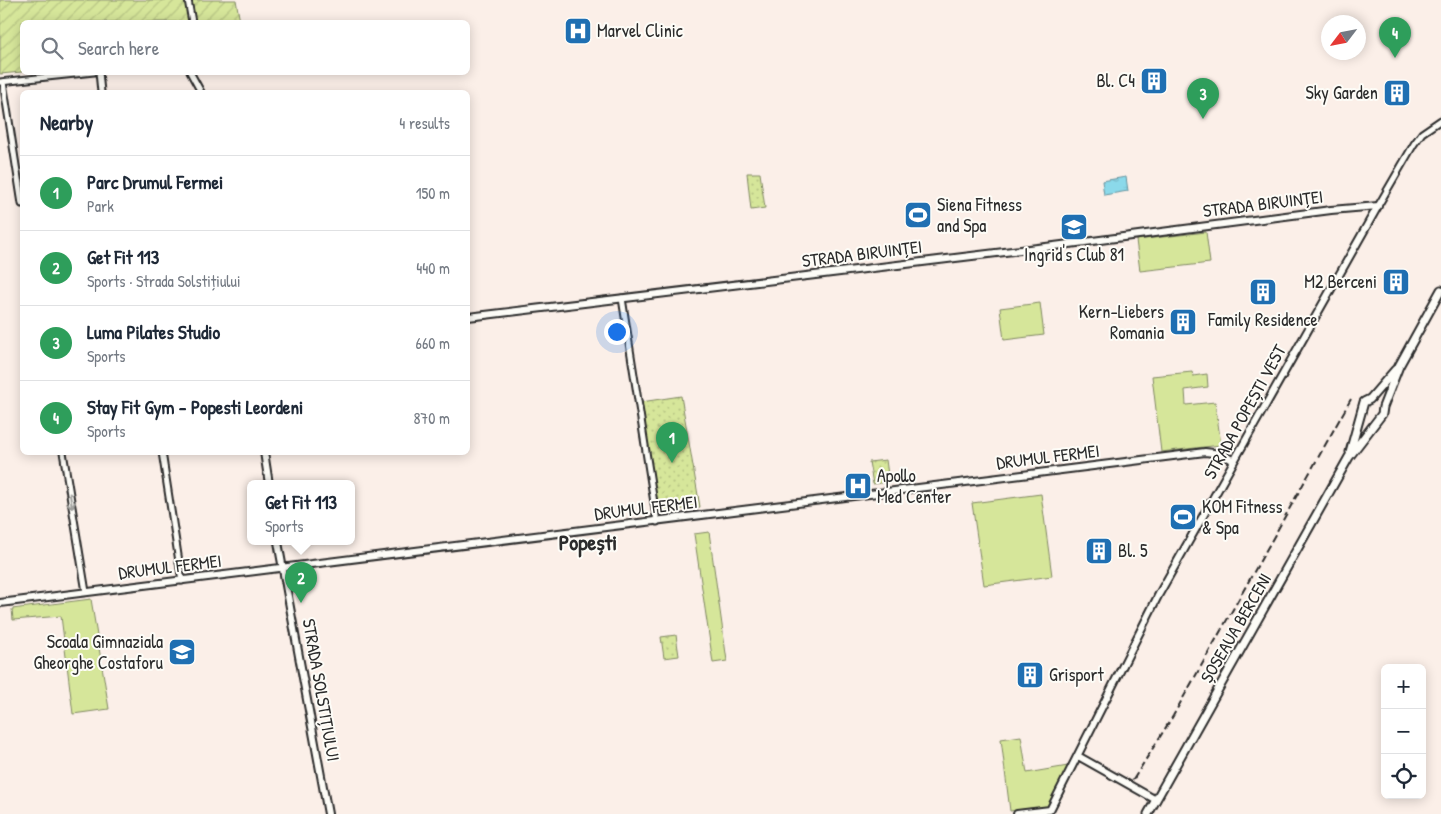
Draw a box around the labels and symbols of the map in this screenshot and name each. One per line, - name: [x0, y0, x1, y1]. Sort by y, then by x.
- north arrow: [1321, 15, 1366, 60]
- hospital icon: Marvel Clinic: [563, 16, 593, 46]
- pin: 4: [1379, 17, 1411, 58]
- place label: Marvel Clinic: [597, 18, 683, 43]
- building icon: Bl. C4: [1139, 66, 1169, 96]
- place label: Bl. C4: [1096, 68, 1135, 93]
- pin: 3: [1187, 78, 1219, 119]
- building icon: Sky Garden: [1382, 78, 1412, 108]
- place label: Sky Garden: [1306, 80, 1378, 105]
- street label: STRADA BIRUINȚEI: [1201, 184, 1324, 223]
- place label: Siena Fitness and Spa: [937, 192, 1022, 238]
- sports icon: Siena Fitness and Spa: [903, 200, 933, 230]
- school or university icon: Ingrid's Club 81: [1059, 212, 1089, 242]
- street label: STRADA BIRUINȚEI: [800, 234, 923, 273]
- place label: Ingrid's Club 81: [1024, 242, 1124, 267]
- building icon: M2 Berceni: [1381, 267, 1411, 297]
- place label: M2 Berceni: [1304, 269, 1377, 294]
- building icon: Family Residence: [1248, 277, 1278, 307]
- place label: Kern-Liebers Romania: [1079, 299, 1164, 345]
- building icon: Kern-Liebers Romania: [1168, 307, 1198, 337]
- place label: Family Residence: [1207, 307, 1318, 332]
- your location: [604, 319, 630, 345]
- street label: STRADA POPEȘTI VEST: [1197, 340, 1292, 484]
- pin: 1: [656, 422, 688, 463]
- street label: DRUMUL FERMEI: [995, 438, 1101, 475]
- place label: Apollo Med Center: [877, 463, 952, 509]
- hospital icon: Apollo Med Center: [843, 471, 873, 501]
- street label: DRUMUL FERMEI: [593, 489, 699, 526]
- one-way arrow: [66, 492, 76, 508]
- place label: KOM Fitness & Spa: [1202, 494, 1282, 540]
- sports icon: KOM Fitness & Spa: [1168, 502, 1198, 532]
- district label: Popești: [559, 527, 617, 558]
- building icon: Bl. 5: [1084, 536, 1114, 566]
- place label: Bl. 5: [1118, 538, 1148, 563]
- street label: DRUMUL FERMEI: [117, 548, 223, 585]
- pin: 2: [285, 562, 317, 603]
- street label: ȘOSEAUA BERCENI: [1194, 568, 1277, 687]
- street label: STRADA SOLSTIȚIULUI: [297, 617, 346, 763]
- place label: Scoala Gimnaziala Gheorghe Costaforu: [33, 629, 163, 675]
- school or university icon: Scoala Gimnaziala Gheorghe Costaforu: [167, 637, 197, 667]
- building icon: Grisport: [1015, 660, 1045, 690]
- place label: Grisport: [1049, 662, 1104, 687]

